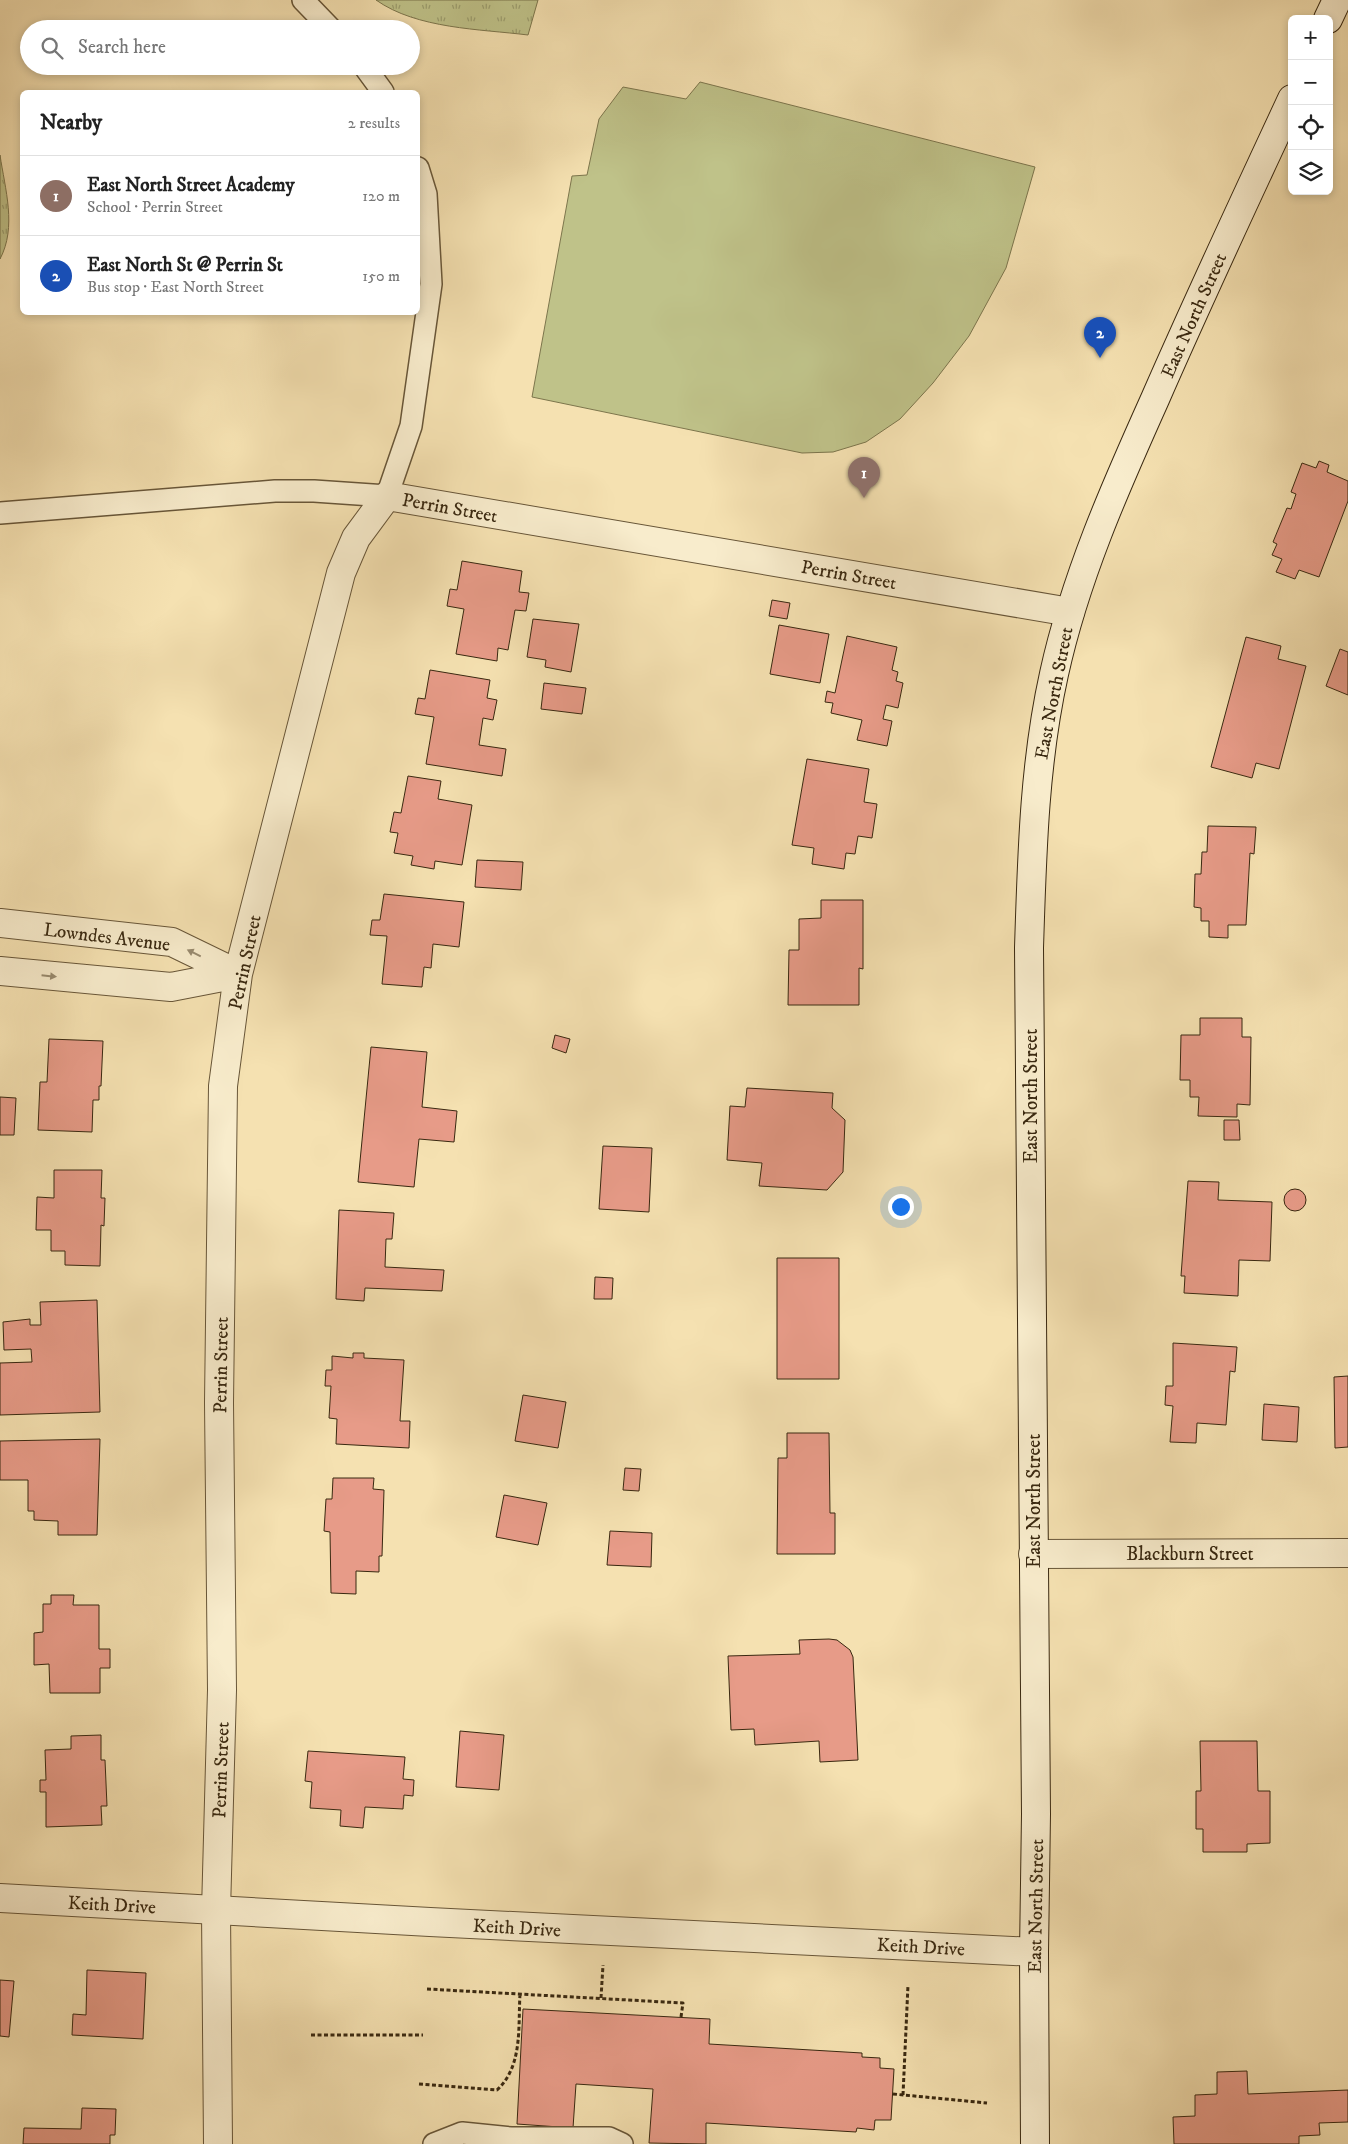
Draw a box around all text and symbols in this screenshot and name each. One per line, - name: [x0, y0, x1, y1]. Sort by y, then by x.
- map controls: [1288, 15, 1333, 195]
- button: +: [1288, 15, 1333, 60]
- search box: [20, 20, 420, 75]
- icon: search: [38, 34, 66, 62]
- text: Search here: [78, 36, 166, 59]
- button: −: [1288, 60, 1333, 105]
- button: locate: [1288, 105, 1333, 150]
- text: Nearby: [40, 110, 102, 136]
- text: 2 results: [348, 113, 400, 133]
- button: layers: [1288, 150, 1333, 195]
- text: East North Street Academy: [87, 174, 294, 197]
- text: 1: [53, 186, 59, 206]
- text: 120 m: [362, 186, 400, 206]
- text: School · Perrin Street: [87, 197, 223, 217]
- street label: East North Street: [1157, 249, 1232, 382]
- text: East North St @ Perrin St: [87, 254, 283, 277]
- text: 2: [52, 266, 60, 286]
- text: 150 m: [362, 266, 400, 286]
- text: Bus stop · East North Street: [87, 277, 264, 297]
- pin: 2: [1084, 317, 1116, 358]
- pin: 1: [848, 457, 880, 498]
- street label: Perrin Street: [400, 489, 499, 528]
- street label: Perrin Street: [799, 556, 898, 595]
- street label: East North Street: [1030, 625, 1079, 762]
- street label: Perrin Street: [224, 913, 267, 1012]
- street label: Lowndes Avenue: [42, 918, 172, 957]
- one-way arrow: [187, 949, 201, 957]
- one-way arrow: [41, 972, 57, 980]
- street label: East North Street: [1020, 1029, 1043, 1163]
- your location: [888, 1194, 914, 1220]
- street label: Perrin Street: [209, 1317, 234, 1414]
- street label: East North Street: [1023, 1434, 1046, 1568]
- street label: Blackburn Street: [1126, 1543, 1254, 1566]
- street label: Perrin Street: [208, 1721, 235, 1819]
- street label: East North Street: [1024, 1839, 1049, 1973]
- street label: Keith Drive: [67, 1892, 157, 1919]
- street label: Keith Drive: [472, 1915, 562, 1942]
- street label: Keith Drive: [876, 1934, 966, 1961]

